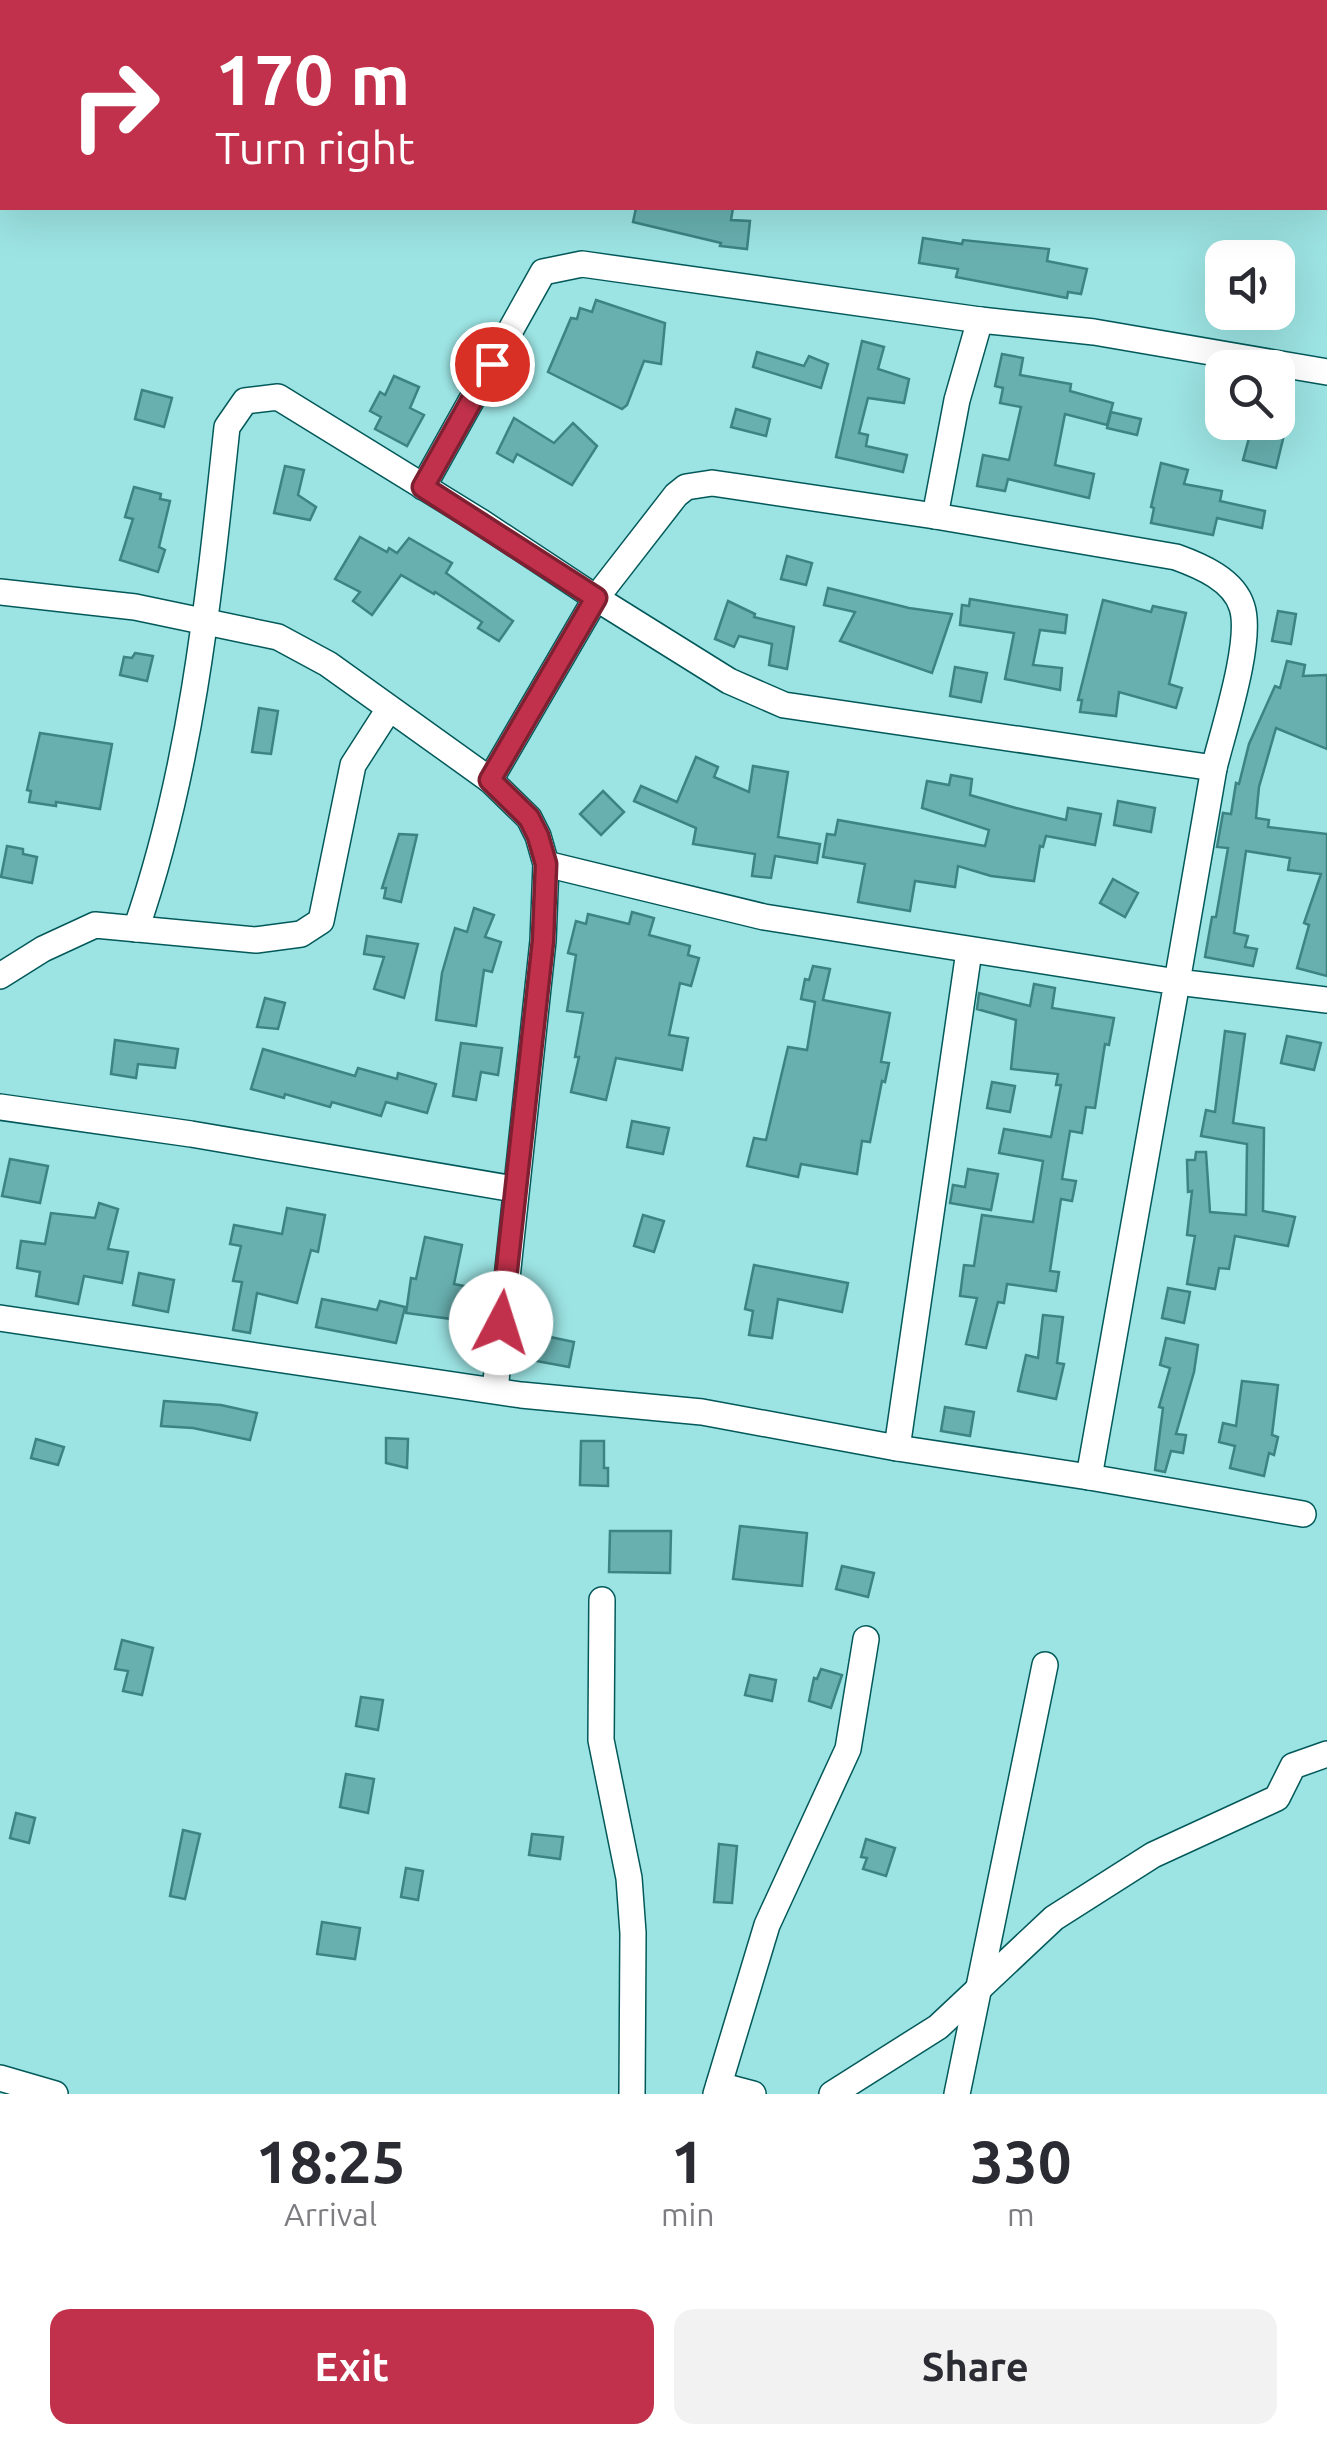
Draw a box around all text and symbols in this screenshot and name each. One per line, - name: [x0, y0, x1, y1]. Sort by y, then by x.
- icon: right: [50, 40, 180, 170]
- text: 170 m: [215, 40, 410, 118]
- text: Turn right: [215, 122, 415, 173]
- map controls: [1205, 240, 1295, 440]
- button: sound: [1205, 240, 1295, 330]
- pin: [450, 322, 535, 407]
- icon: arrive: [465, 337, 520, 392]
- button: search: [1205, 350, 1295, 440]
- position arrow: [449, 1271, 553, 1375]
- text: 18:25: [255, 2127, 406, 2194]
- text: 1: [671, 2127, 705, 2194]
- text: 330: [970, 2127, 1072, 2194]
- text: Arrival: [284, 2196, 377, 2232]
- text: min: [661, 2196, 715, 2232]
- text: m: [1007, 2196, 1035, 2232]
- button: Exit: [50, 2309, 654, 2424]
- button: Share: [674, 2309, 1277, 2424]

